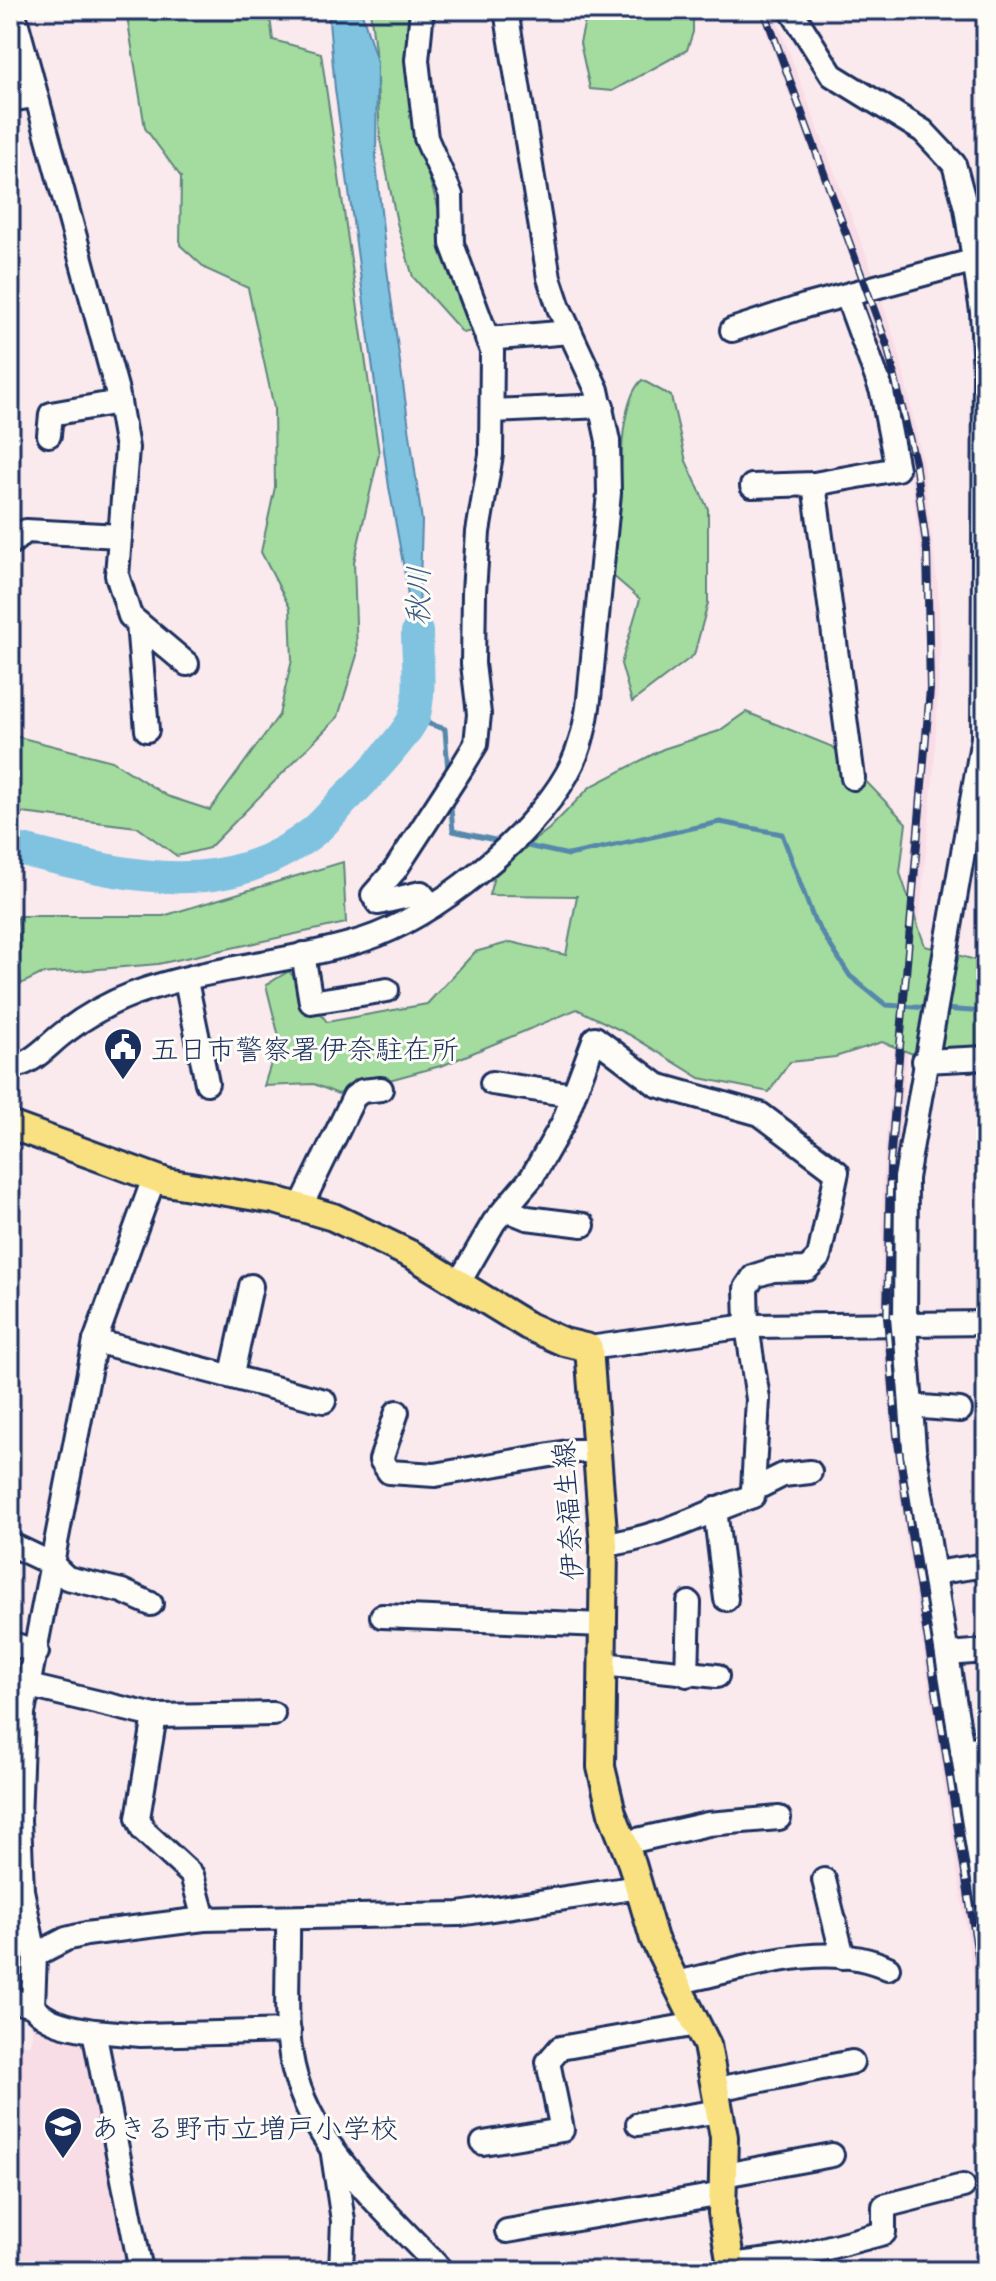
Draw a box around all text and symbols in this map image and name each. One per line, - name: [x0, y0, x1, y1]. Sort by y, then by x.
- water label: 秋川: [393, 566, 439, 626]
- public building icon: 五日市警察署伊奈駐在所: [102, 1026, 144, 1081]
- place label: 五日市警察署伊奈駐在所: [151, 1026, 459, 1069]
- street label: 伊奈福生線: [540, 1440, 592, 1582]
- school or university icon: あきる野市立増戸小学校: [42, 2105, 84, 2160]
- place label: あきる野市立増戸小学校: [91, 2105, 398, 2148]

